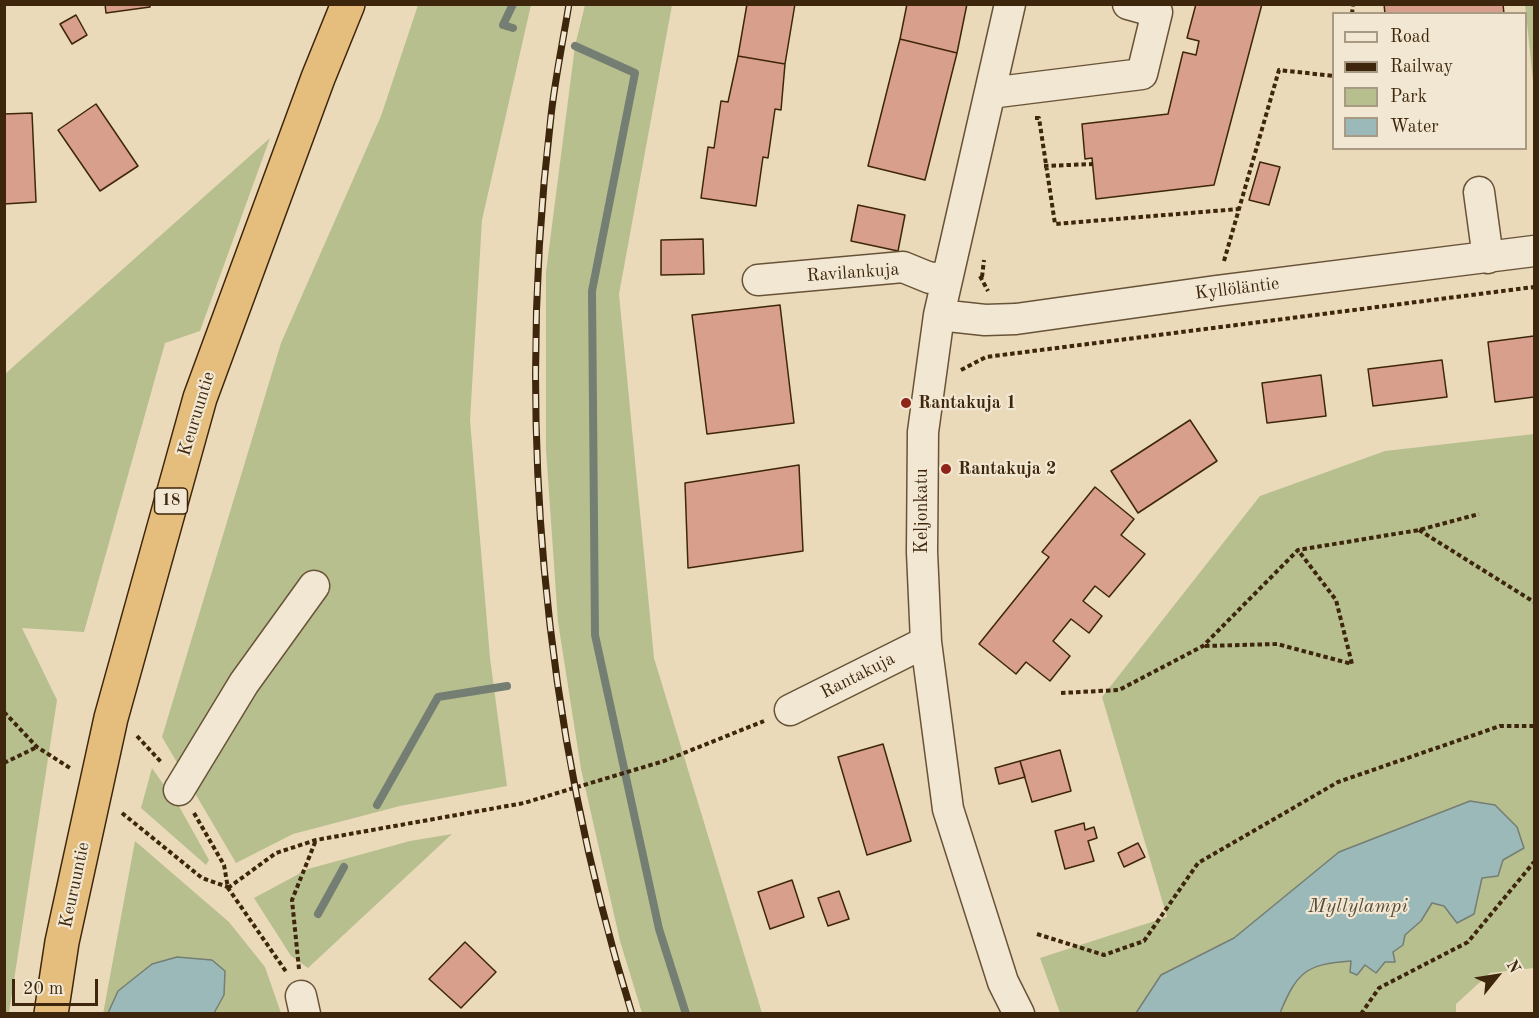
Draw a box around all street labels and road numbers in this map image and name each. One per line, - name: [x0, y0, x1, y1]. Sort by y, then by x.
- street label: Ravilankuja: [806, 259, 900, 287]
- street label: Kyllöläntie: [1194, 273, 1280, 305]
- street label: Keuruuntie: [174, 369, 220, 459]
- street label: Keljonkatu: [911, 468, 933, 554]
- road number: 18: [154, 488, 188, 514]
- street label: Rantakuja: [817, 648, 899, 704]
- street label: Keuruuntie: [55, 840, 95, 930]

